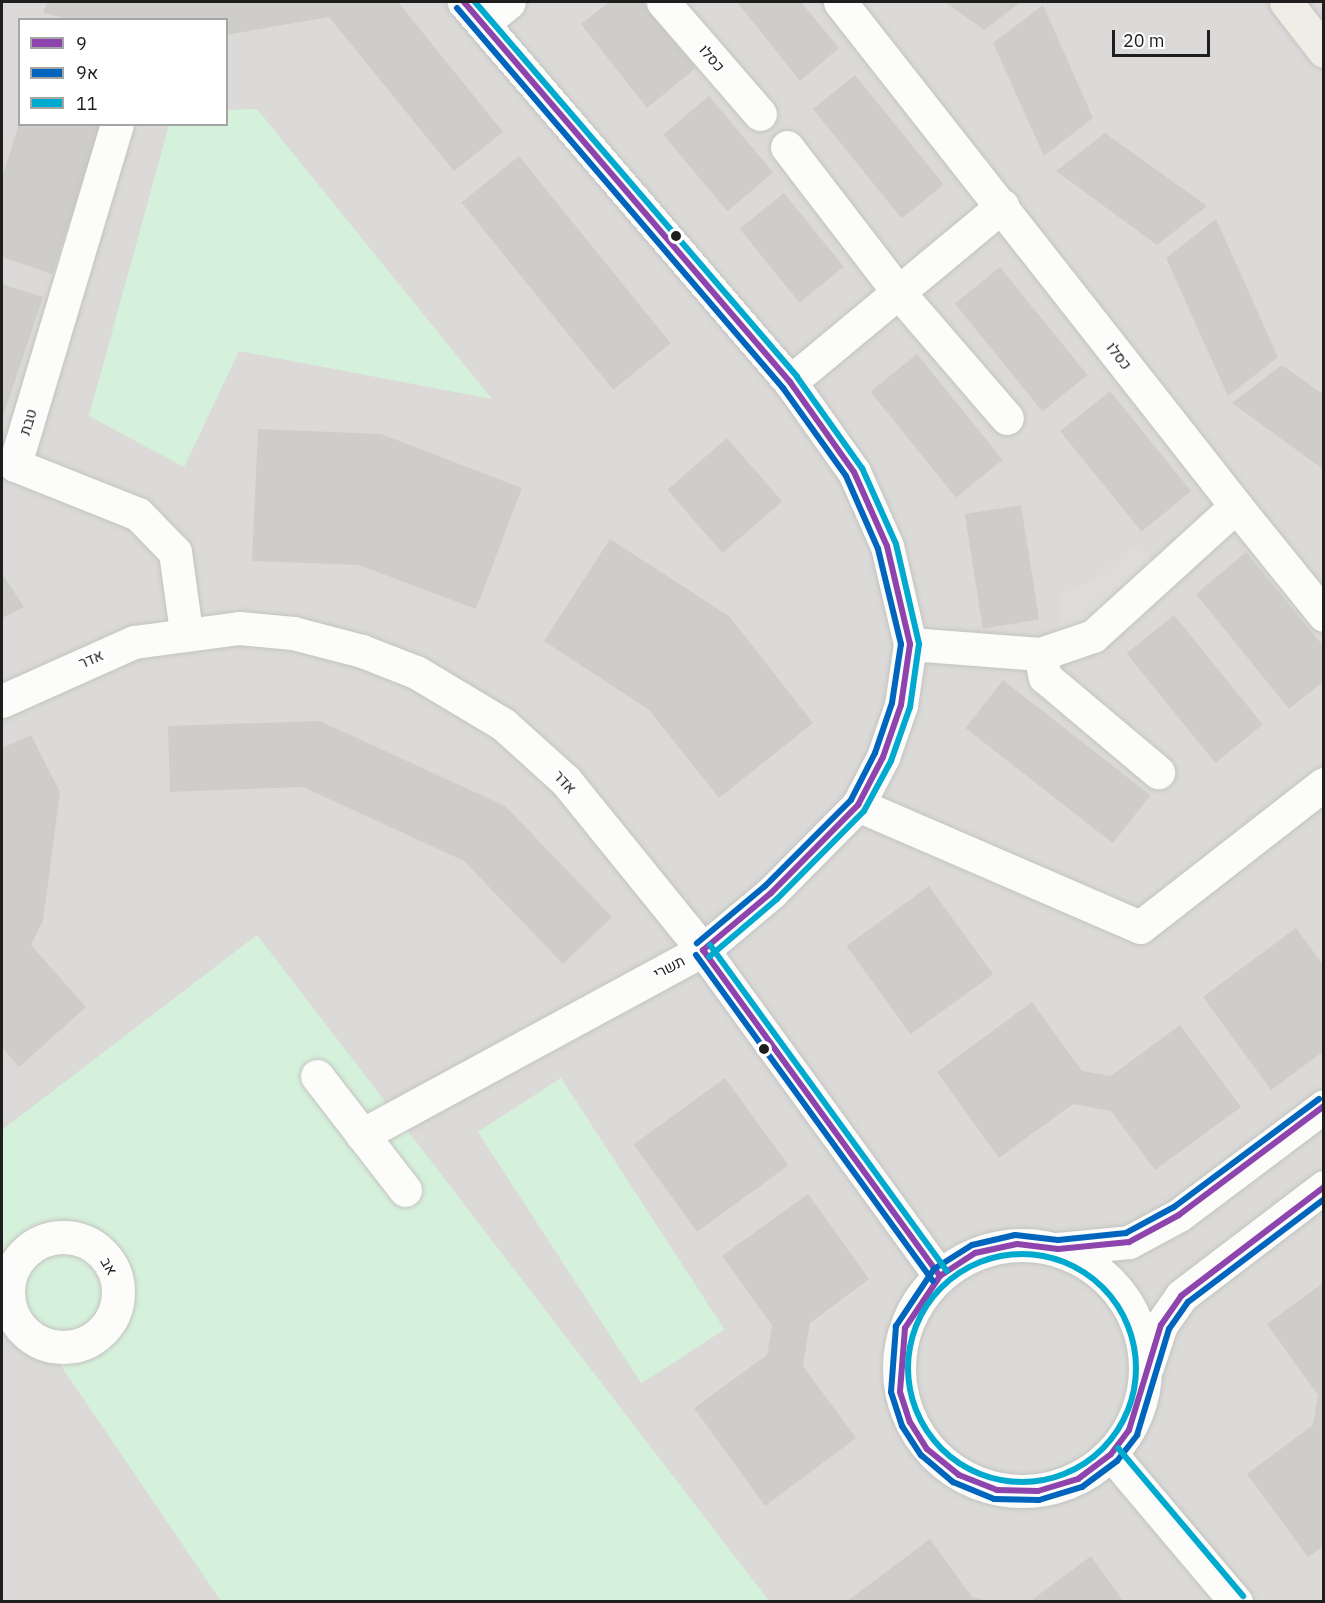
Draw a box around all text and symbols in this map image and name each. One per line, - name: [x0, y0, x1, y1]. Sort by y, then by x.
- legend: [18, 18, 228, 126]
- scale bar: [1115, 18, 1212, 56]
- text: 20 m: [1123, 29, 1165, 52]
- text: 9: [76, 32, 87, 55]
- street label: כסלו: [695, 41, 729, 75]
- text: 9א: [76, 61, 98, 84]
- text: 11: [76, 92, 98, 115]
- unlabelled marker: [670, 230, 682, 242]
- street label: כסלו: [1103, 339, 1135, 373]
- street label: טבת: [16, 407, 40, 437]
- street label: אדר: [76, 646, 106, 672]
- street label: אדר: [550, 767, 580, 797]
- street label: תשרי: [650, 951, 688, 983]
- unlabelled marker: [758, 1043, 770, 1055]
- street label: אב: [97, 1254, 121, 1278]

